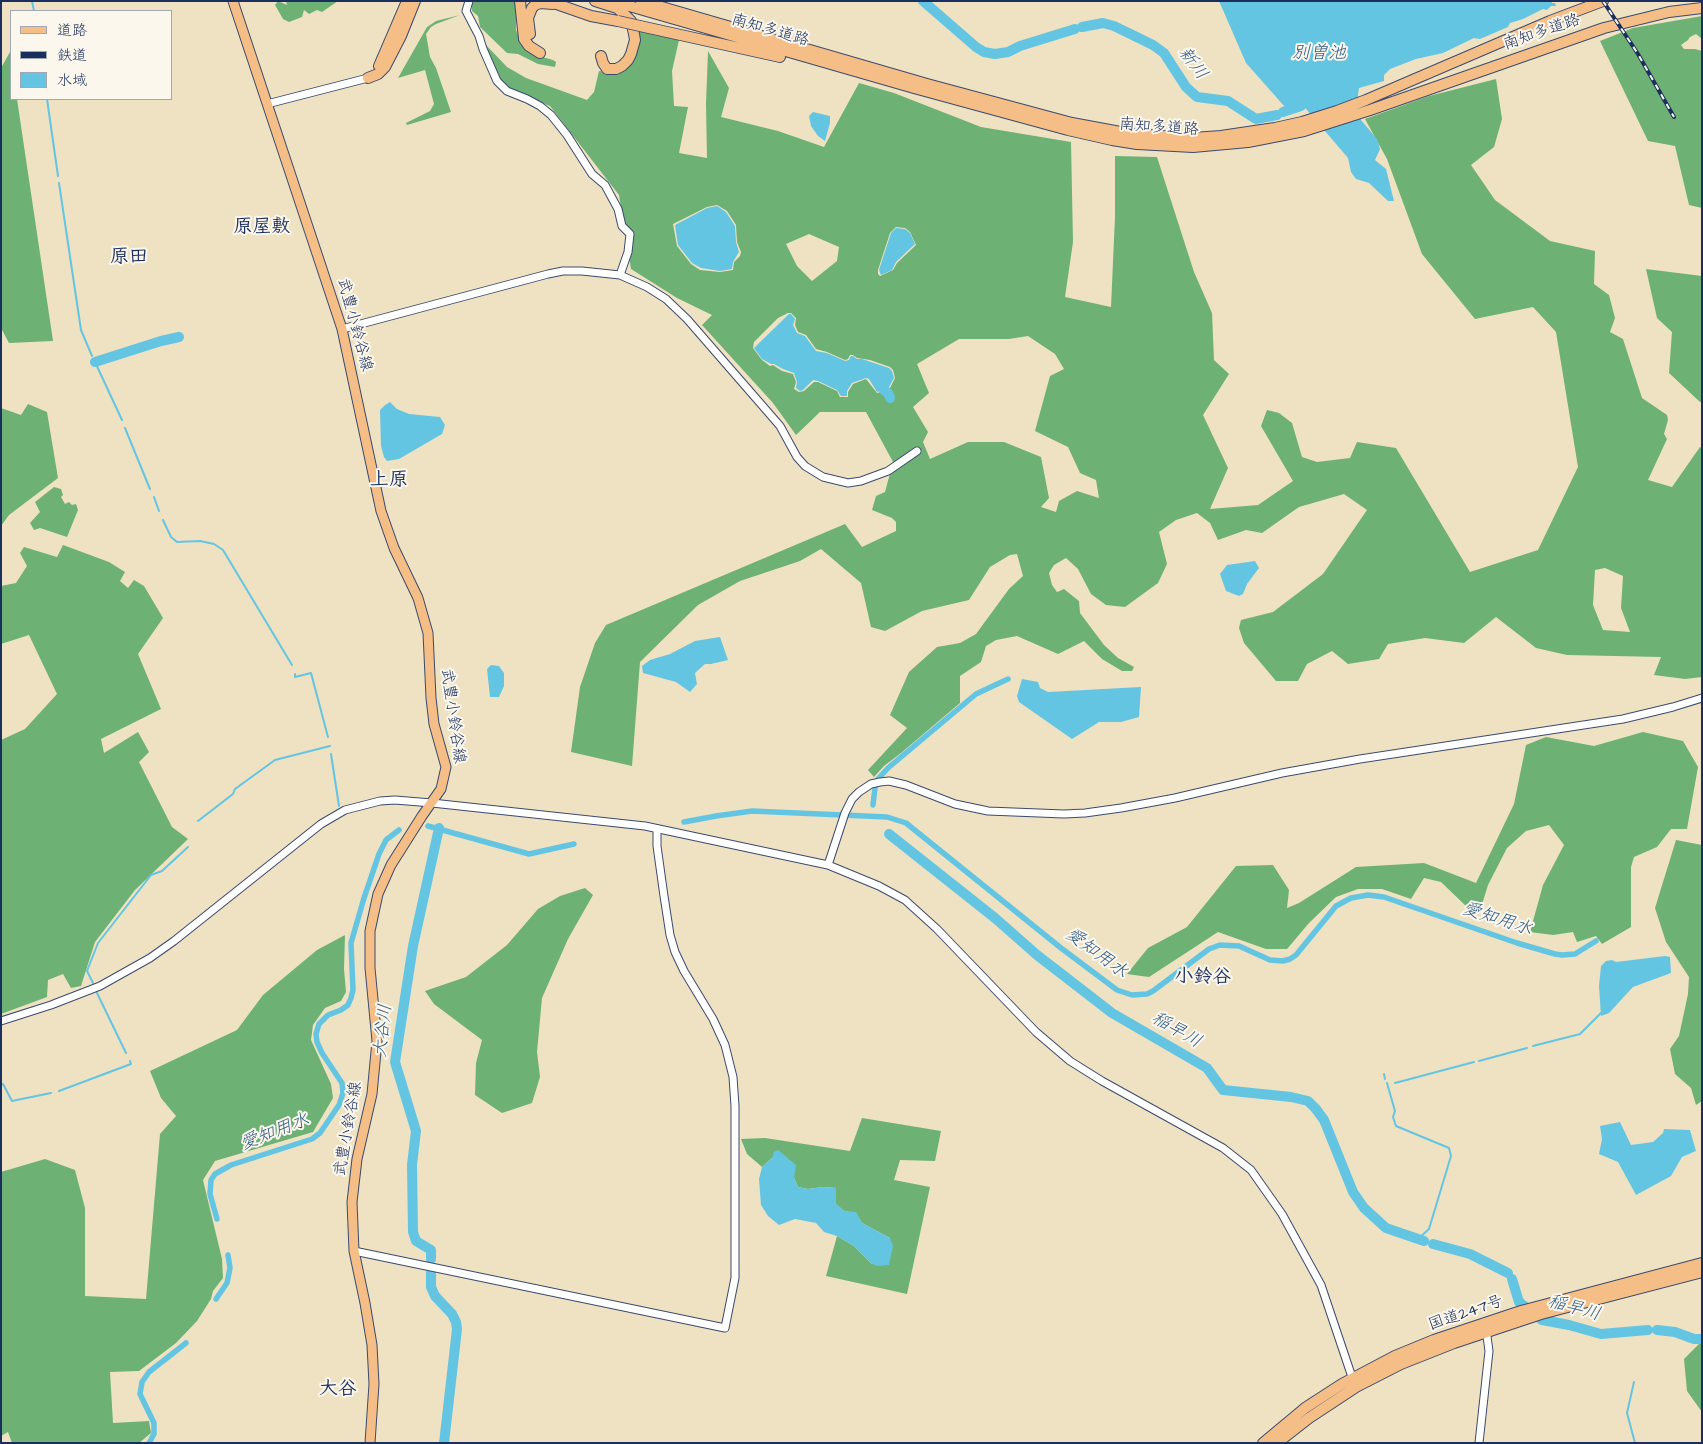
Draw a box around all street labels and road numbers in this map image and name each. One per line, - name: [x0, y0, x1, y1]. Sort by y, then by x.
- street label: 南知多道路: [729, 11, 811, 51]
- street label: 南知多道路: [1501, 11, 1583, 55]
- street label: 南知多道路: [1118, 116, 1200, 140]
- street label: 武豊小鈴谷線: [332, 276, 376, 374]
- street label: 武豊小鈴谷線: [436, 667, 468, 765]
- street label: 武豊小鈴谷線: [331, 1080, 367, 1178]
- street label: 国道247号: [1426, 1292, 1506, 1336]

